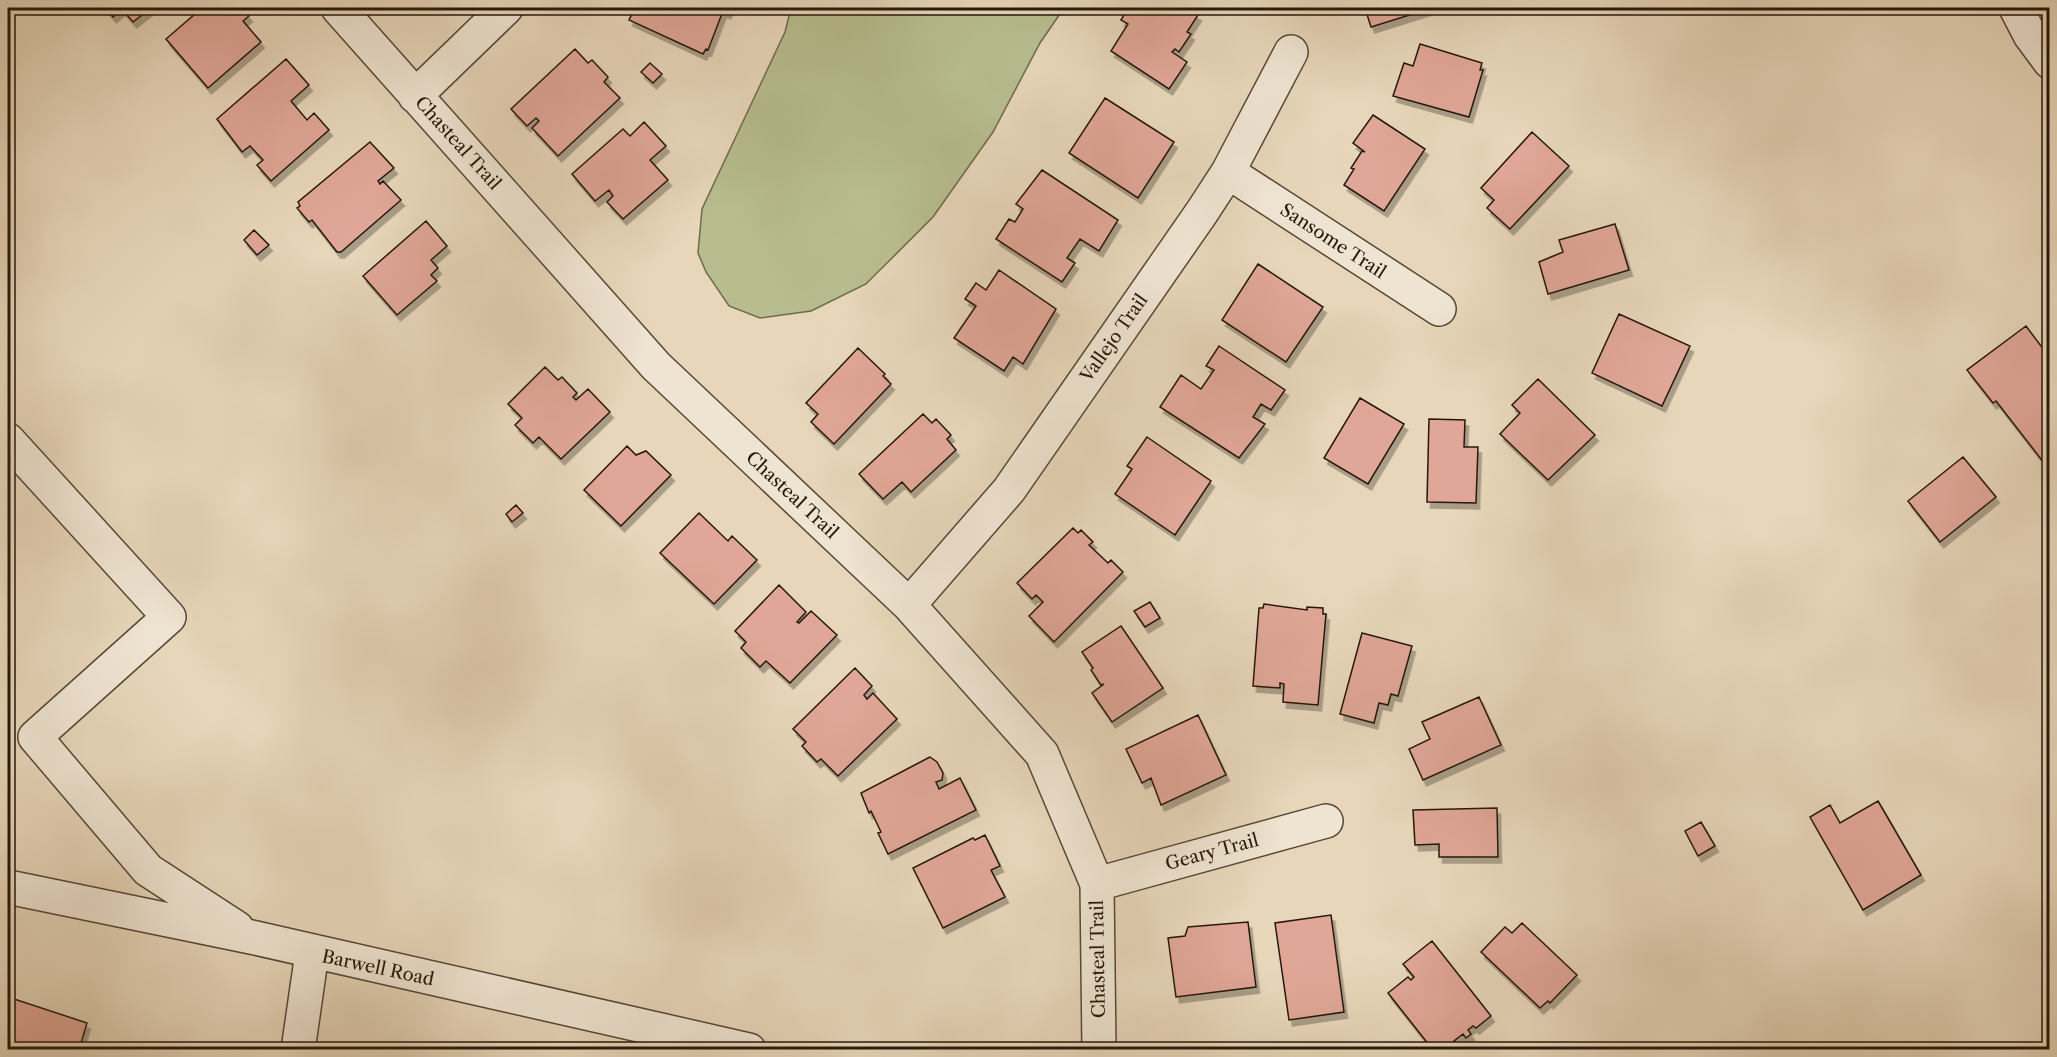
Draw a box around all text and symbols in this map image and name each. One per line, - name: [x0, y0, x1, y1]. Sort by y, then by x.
- street label: Chasteal Trail: [410, 92, 506, 194]
- street label: Sansome Trail: [1276, 199, 1390, 283]
- street label: Vallejo Trail: [1075, 290, 1152, 387]
- street label: Chasteal Trail: [741, 447, 843, 543]
- street label: Geary Trail: [1163, 829, 1261, 875]
- street label: Chasteal Trail: [1086, 900, 1110, 1018]
- street label: Barwell Road: [320, 945, 436, 991]

